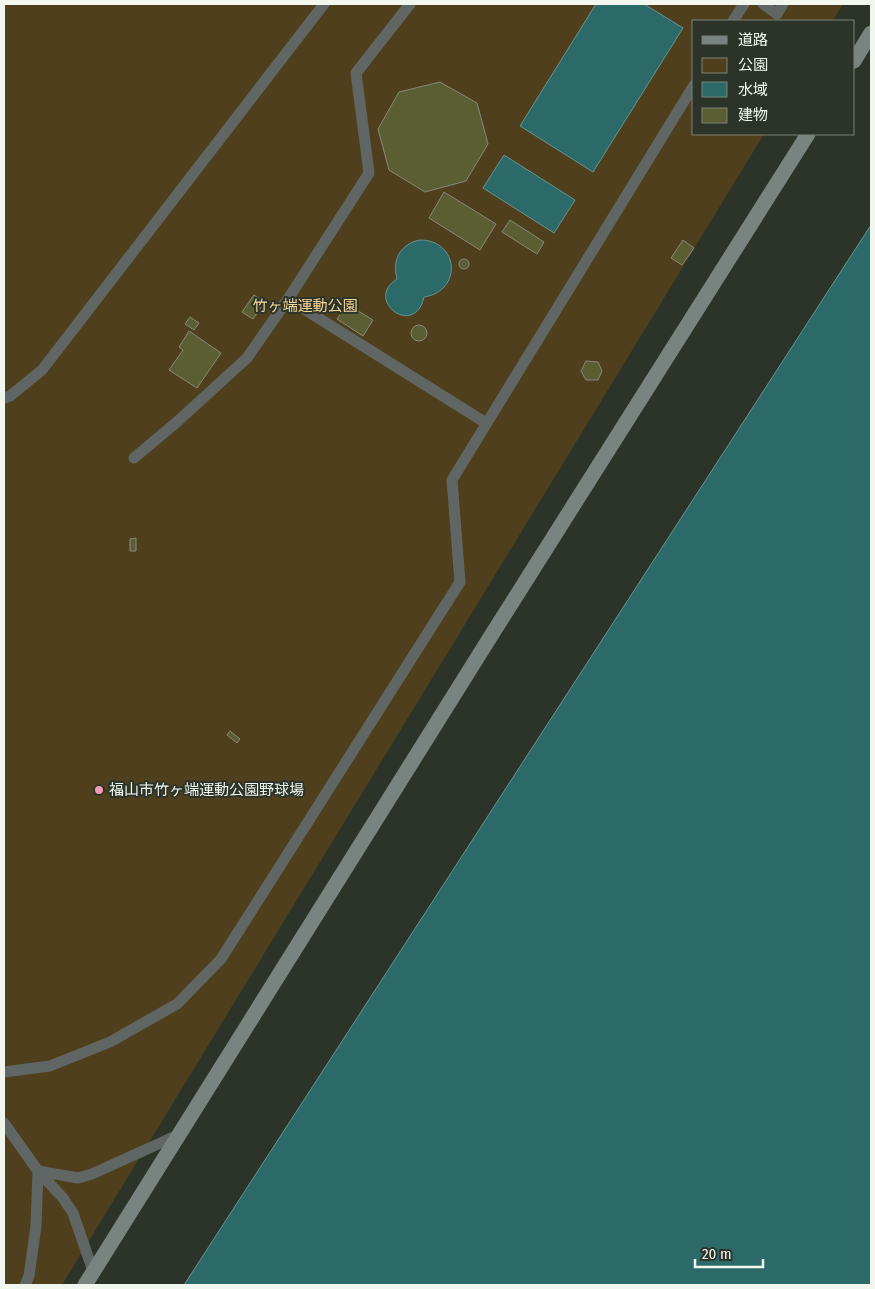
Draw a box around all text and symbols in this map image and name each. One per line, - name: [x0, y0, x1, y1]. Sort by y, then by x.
- legend: [692, 20, 855, 135]
- text: 道路: [738, 31, 768, 49]
- text: 公園: [738, 56, 768, 74]
- text: 水域: [738, 81, 768, 99]
- text: 建物: [738, 106, 768, 124]
- park label: 竹ヶ端運動公園: [252, 297, 358, 315]
- place label: 福山市竹ヶ端運動公園野球場: [109, 781, 304, 799]
- marker: 福山市竹ヶ端運動公園野球場: [93, 784, 105, 796]
- scale bar: [695, 1236, 762, 1268]
- text: 20 m: [702, 1245, 732, 1263]

